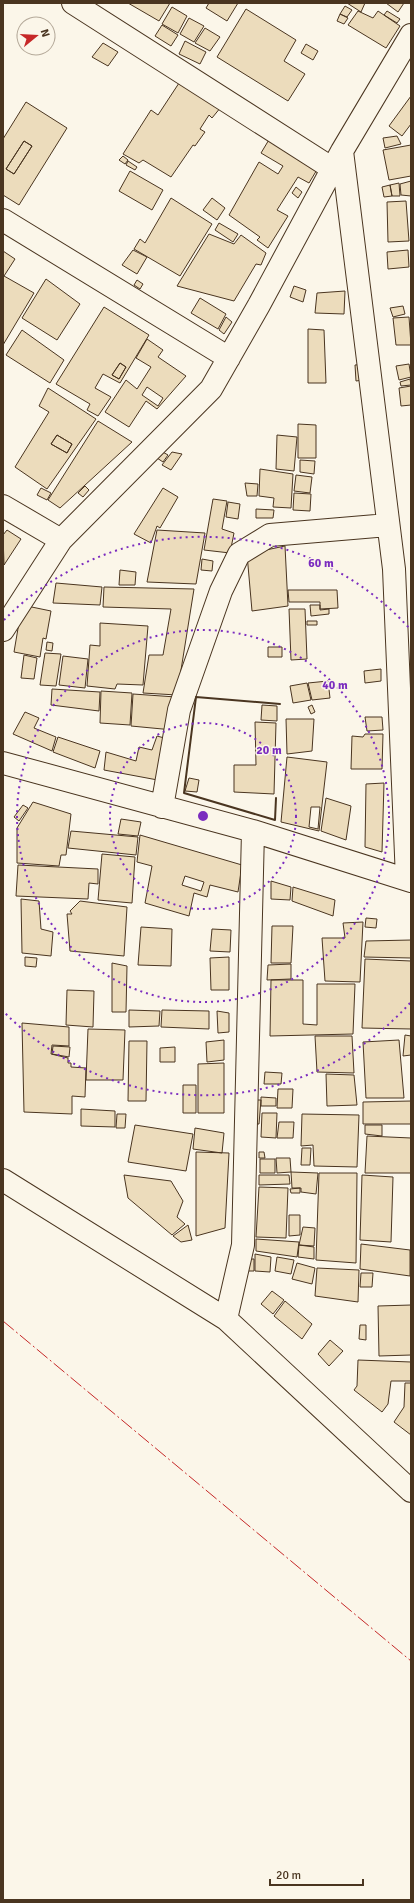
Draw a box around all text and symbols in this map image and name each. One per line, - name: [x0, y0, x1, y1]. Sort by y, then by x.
- north arrow: [16, 16, 56, 56]
- text: N: [38, 27, 52, 39]
- text: 60 m: [308, 556, 334, 571]
- text: 40 m: [322, 678, 348, 693]
- text: 20 m: [256, 743, 282, 758]
- centre of rings: [196, 809, 210, 823]
- scale bar: [270, 1861, 363, 1887]
- text: 20 m: [276, 1868, 301, 1883]

